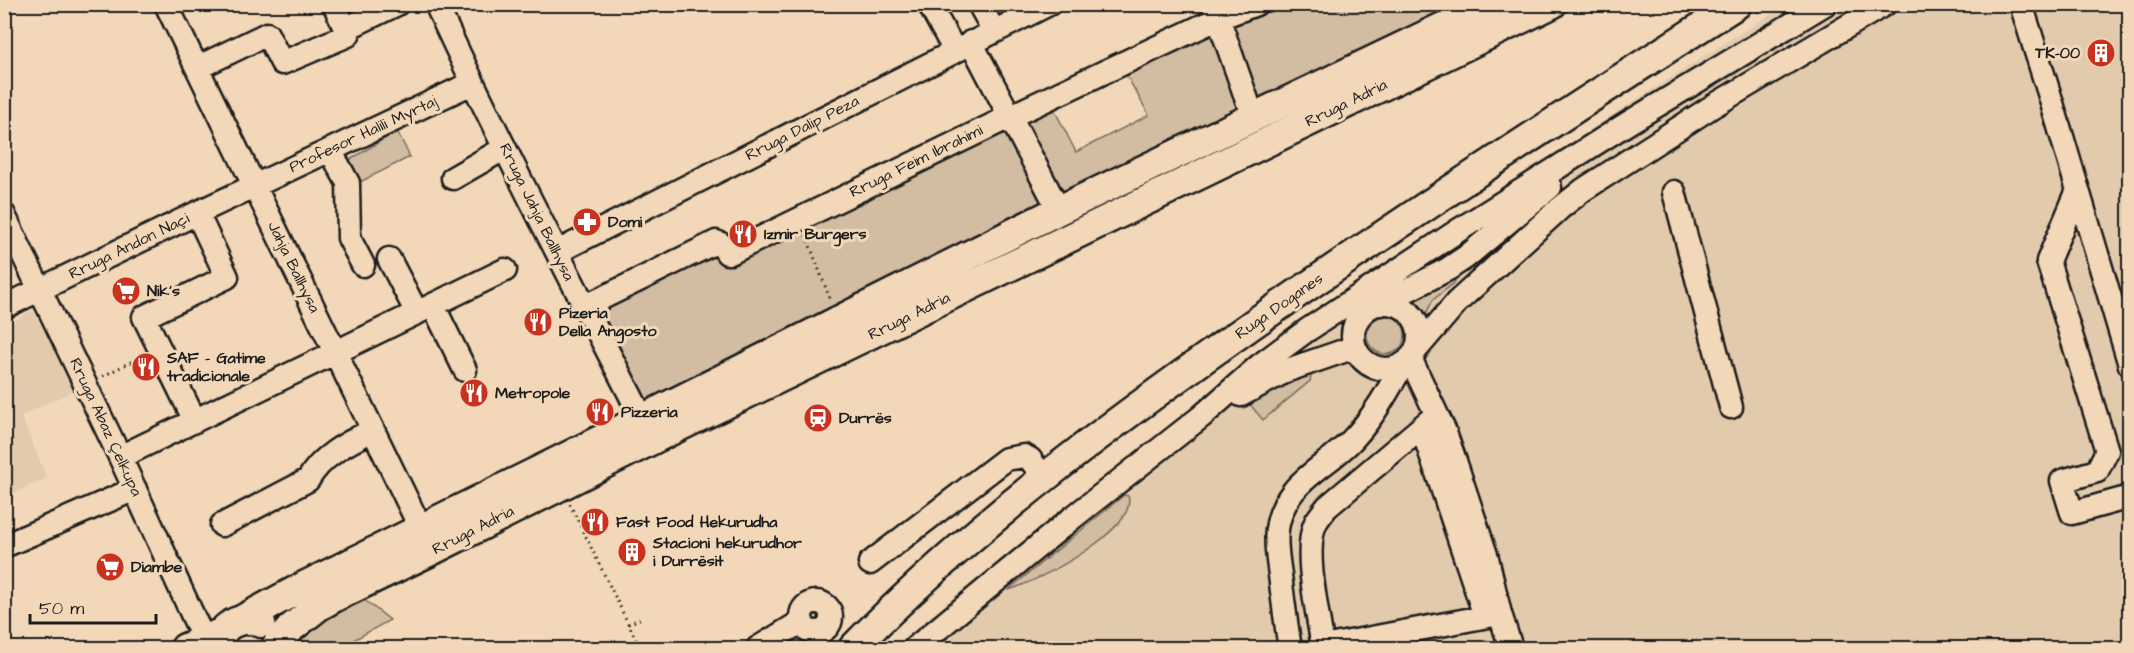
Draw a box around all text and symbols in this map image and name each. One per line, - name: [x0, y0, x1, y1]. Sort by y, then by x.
- building icon: TK-00: [2085, 37, 2117, 69]
- place label: TK-00: [2034, 42, 2080, 64]
- street label: Rruga Adria: [1301, 74, 1391, 133]
- street label: Profesor Halili Myrtaj: [285, 90, 441, 179]
- street label: Rruga Dalip Peza: [741, 90, 863, 167]
- street label: Rruga Feim Ibrahimi: [846, 119, 987, 204]
- street label: Rruga Jahja Ballhysa: [493, 140, 580, 285]
- pharmacy icon: Domi: [571, 206, 603, 238]
- street label: Rruga Andon Naçi: [65, 207, 194, 286]
- place label: Domi: [608, 211, 643, 233]
- street label: Jahja Ballhysa: [261, 218, 326, 317]
- restaurant icon: Izmir Burgers: [727, 218, 759, 250]
- place label: Izmir Burgers: [764, 223, 867, 247]
- street label: Ruga Doganes: [1231, 268, 1328, 345]
- supermarket icon: Nik's: [110, 275, 142, 307]
- place label: Nik's: [147, 280, 180, 302]
- street label: Rruga Adria: [864, 287, 954, 346]
- place label: Pizeria Della Angosto: [559, 302, 658, 344]
- restaurant icon: Pizeria Della Angosto: [522, 306, 554, 338]
- place label: SAF - Gatime tradicionale: [166, 347, 266, 387]
- restaurant icon: SAF - Gatime tradicionale: [130, 351, 162, 383]
- street label: Rruga Abaz Çelkupa: [63, 354, 148, 500]
- restaurant icon: Metropole: [458, 377, 490, 409]
- place label: Metropole: [495, 382, 571, 404]
- restaurant icon: Pizzeria: [584, 396, 616, 428]
- place label: Pizzeria: [621, 401, 678, 423]
- station icon: Durrës: [802, 402, 834, 434]
- place label: Durrës: [839, 407, 892, 429]
- street label: Rruga Adria: [428, 500, 518, 561]
- restaurant icon: Fast Food Hekurudha: [579, 506, 611, 538]
- place label: Fast Food Hekurudha: [616, 511, 778, 533]
- place label: Stacioni hekurudhor i Durrësit: [652, 532, 802, 572]
- building icon: Stacioni hekurudhor i Durrësit: [616, 536, 648, 568]
- supermarket icon: Diambe: [94, 551, 126, 583]
- place label: Diambe: [131, 556, 182, 578]
- scale bar: [30, 587, 156, 625]
- text: 50 m: [39, 596, 84, 621]

